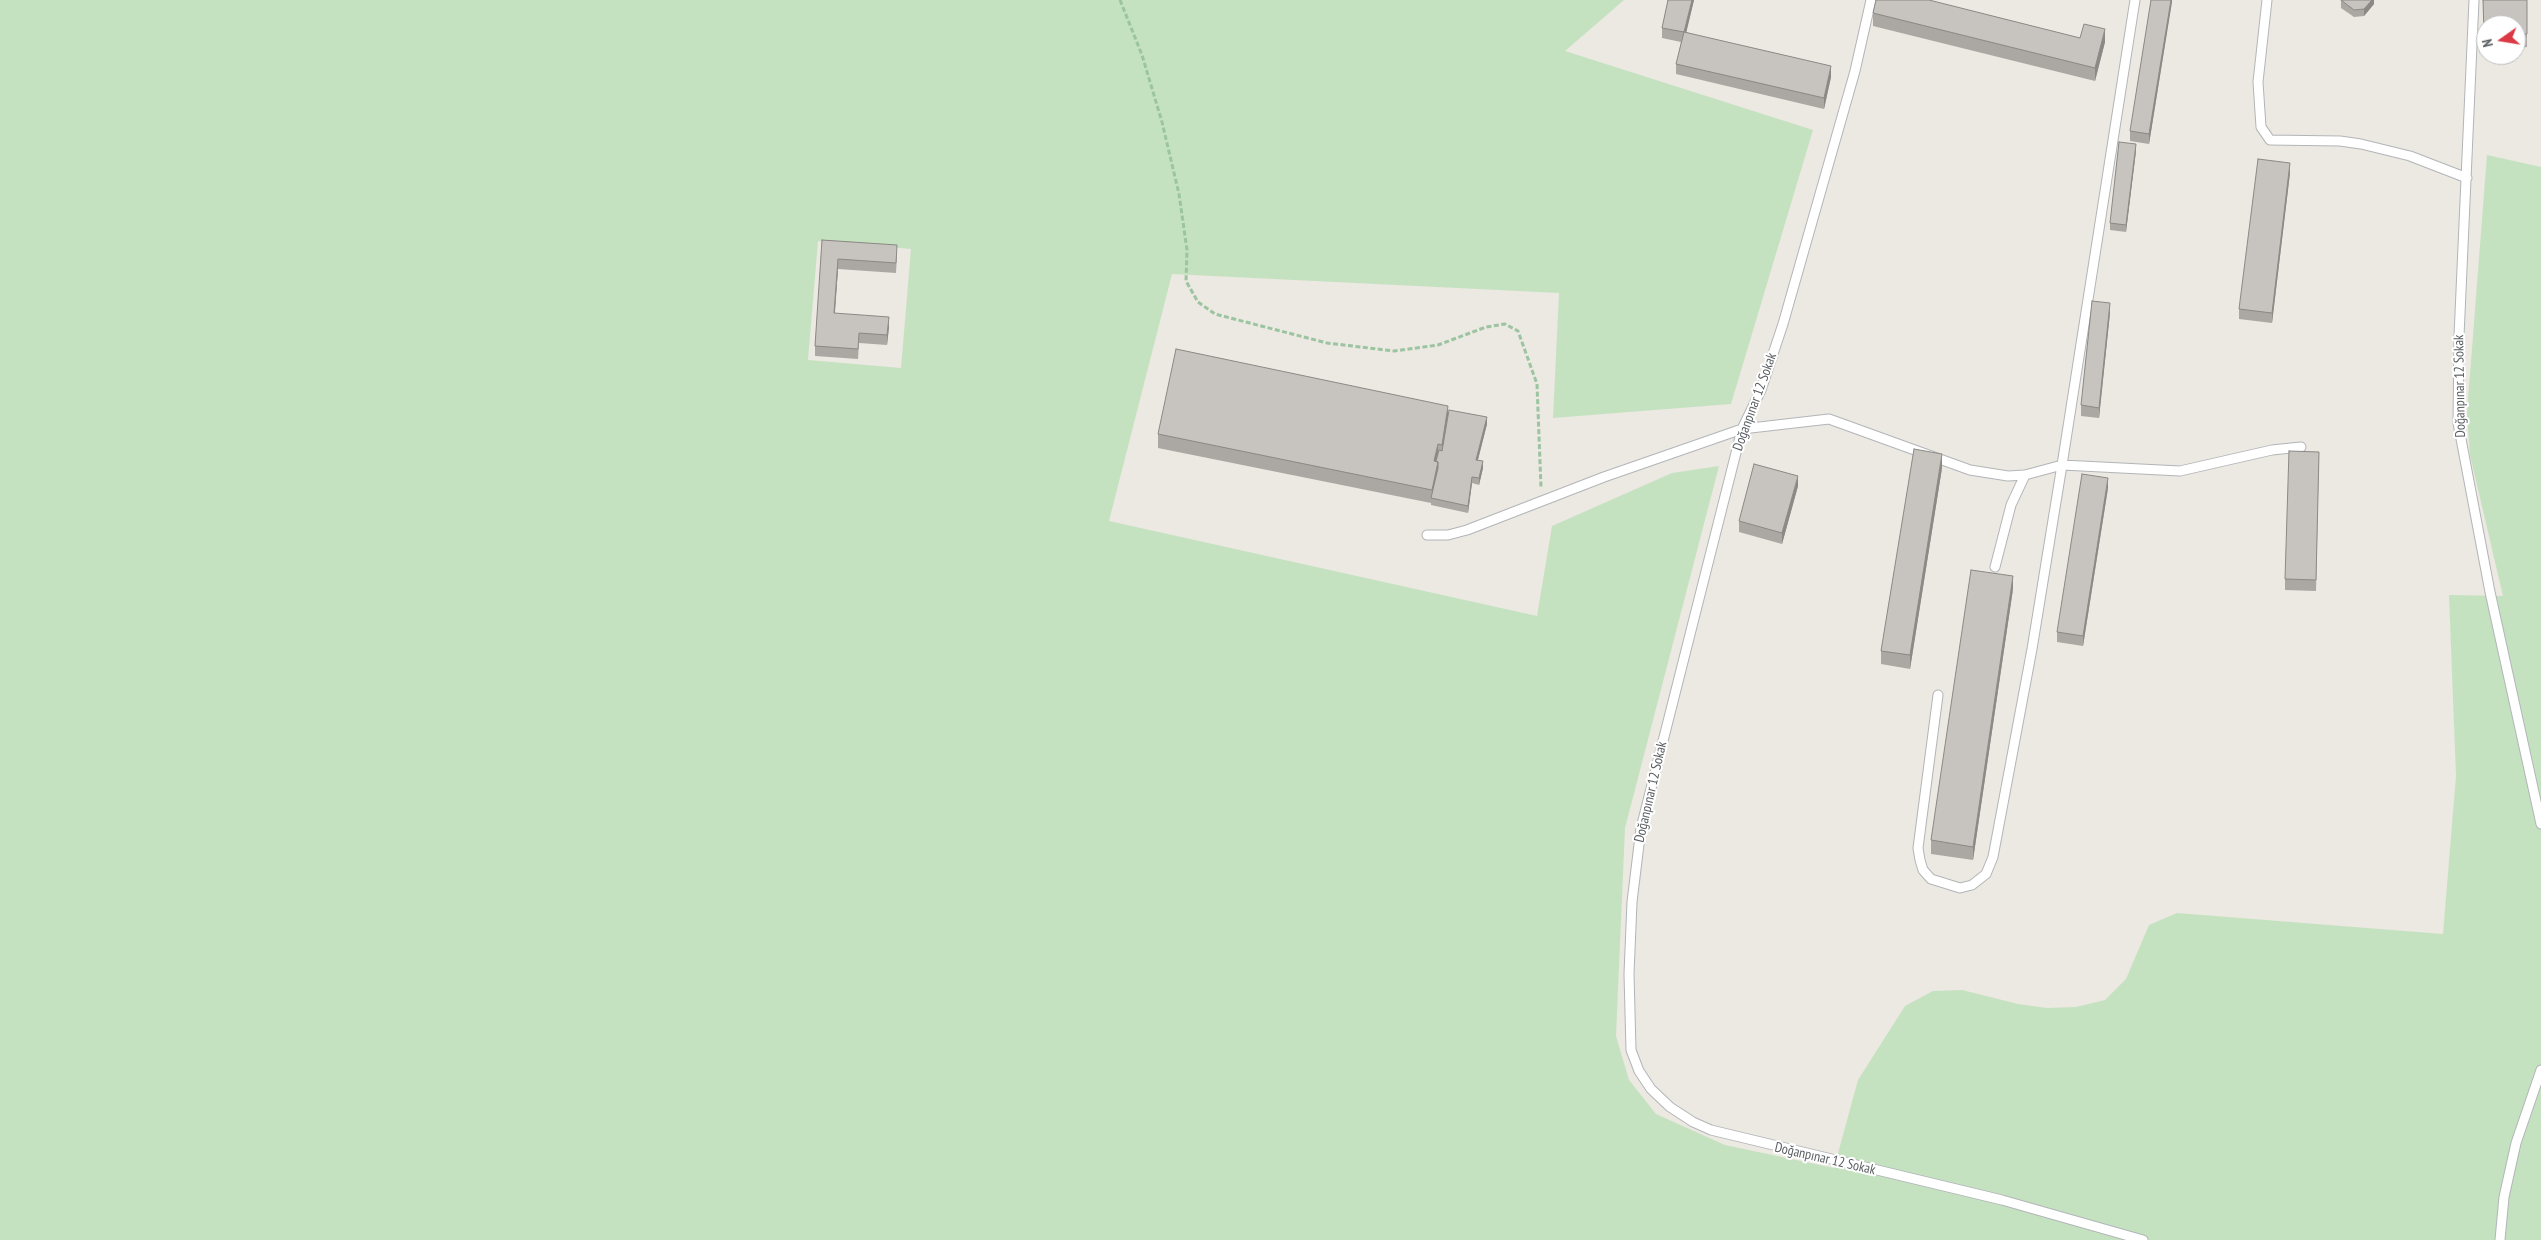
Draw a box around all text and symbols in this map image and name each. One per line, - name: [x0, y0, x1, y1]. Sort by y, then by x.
- north arrow: [2476, 15, 2526, 65]
- text: N: [2478, 37, 2497, 49]
- street label: Doğanpınar 12 Sokak: [2451, 334, 2469, 438]
- street label: Doğanpınar 12 Sokak: [1730, 351, 1780, 453]
- street label: Doğanpınar 12 Sokak: [1631, 740, 1671, 844]
- street label: Doğanpınar 12 Sokak: [1773, 1139, 1877, 1179]

